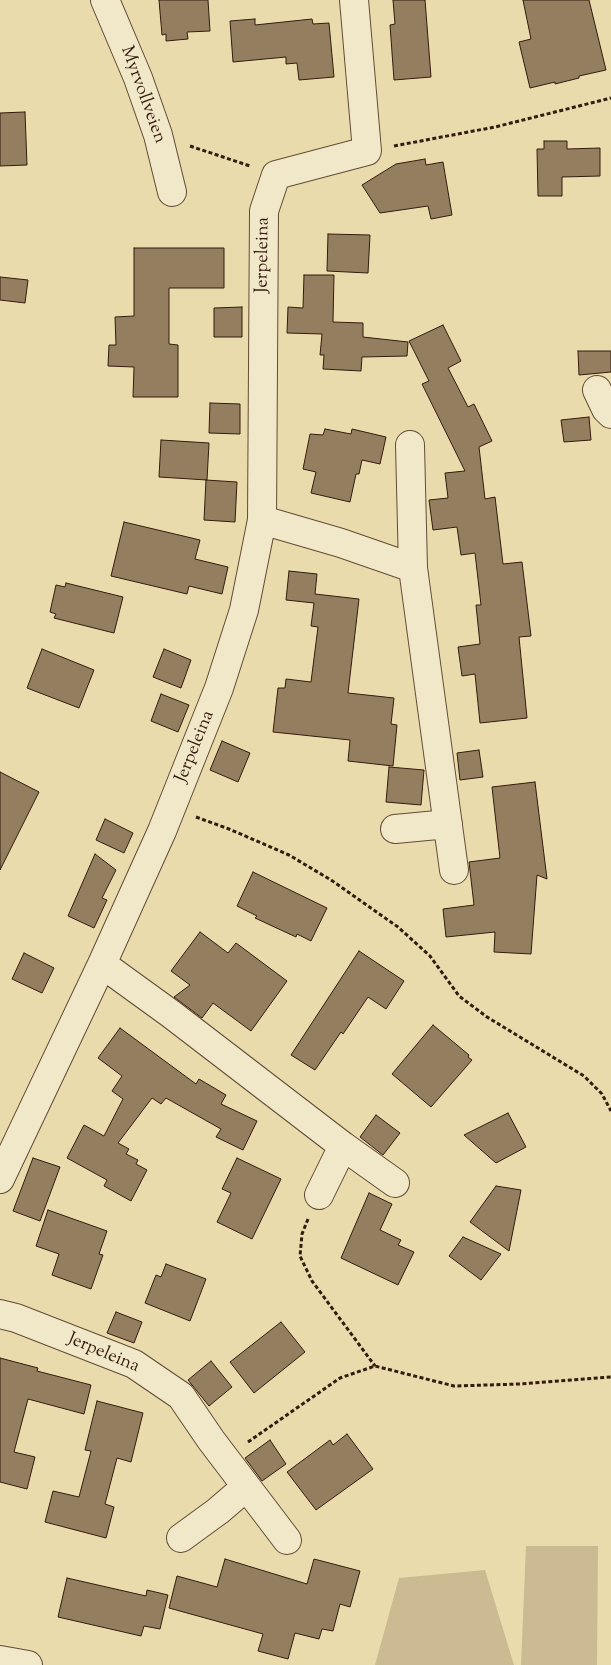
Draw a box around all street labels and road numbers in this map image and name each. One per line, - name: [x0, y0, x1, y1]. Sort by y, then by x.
- street label: Myrvollveien: [114, 43, 170, 147]
- street label: Jerpeleina: [253, 217, 275, 293]
- street label: Jerpeleina: [172, 708, 220, 786]
- street label: Jerpeleina: [64, 1329, 142, 1379]

